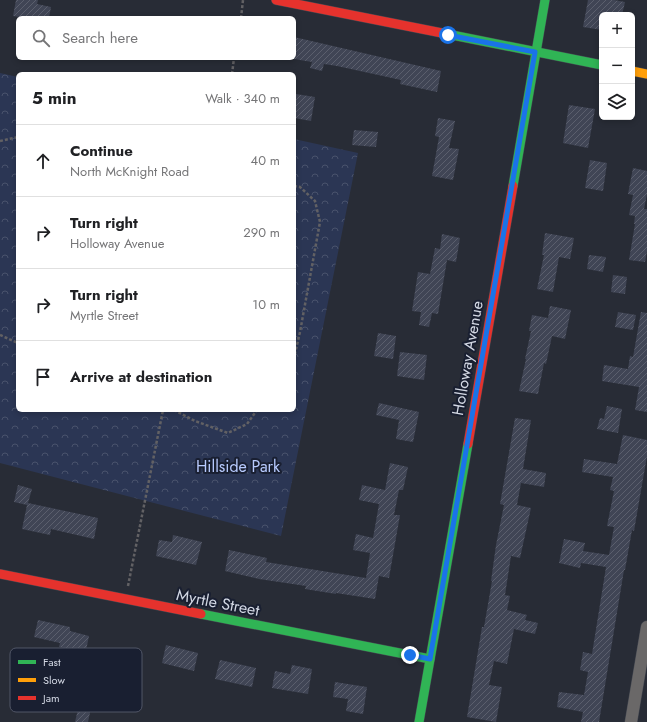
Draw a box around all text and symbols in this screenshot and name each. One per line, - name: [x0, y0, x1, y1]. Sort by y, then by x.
- map controls: [599, 12, 635, 120]
- button: +: [599, 12, 635, 48]
- search box: [16, 16, 296, 60]
- route start: [439, 26, 457, 44]
- icon: search: [30, 27, 52, 49]
- text: Search here: [62, 27, 138, 49]
- button: −: [599, 48, 635, 84]
- button: layers: [599, 84, 635, 120]
- text: 5 min: [32, 86, 76, 110]
- text: Walk · 340 m: [205, 89, 280, 108]
- text: Continue: [70, 140, 133, 162]
- icon: ahead: [32, 150, 54, 172]
- text: 40 m: [251, 151, 280, 170]
- text: North McKnight Road: [70, 162, 189, 181]
- text: Turn right: [70, 212, 138, 234]
- icon: right: [32, 222, 54, 244]
- text: 290 m: [243, 223, 280, 242]
- text: Holloway Avenue: [70, 234, 164, 253]
- text: Turn right: [70, 284, 138, 306]
- icon: right: [32, 294, 54, 316]
- text: 10 m: [252, 295, 280, 314]
- street label: Holloway Avenue: [446, 299, 489, 417]
- text: Myrtle Street: [70, 306, 138, 325]
- icon: arrive: [32, 366, 54, 388]
- text: Arrive at destination: [70, 366, 212, 388]
- park label: Hillside Park: [196, 455, 281, 478]
- street label: Myrtle Street: [174, 583, 262, 622]
- route end: [401, 646, 419, 664]
- legend: [10, 648, 142, 712]
- text: Fast: [43, 654, 61, 670]
- text: Slow: [43, 672, 65, 688]
- text: Jam: [41, 690, 60, 706]

